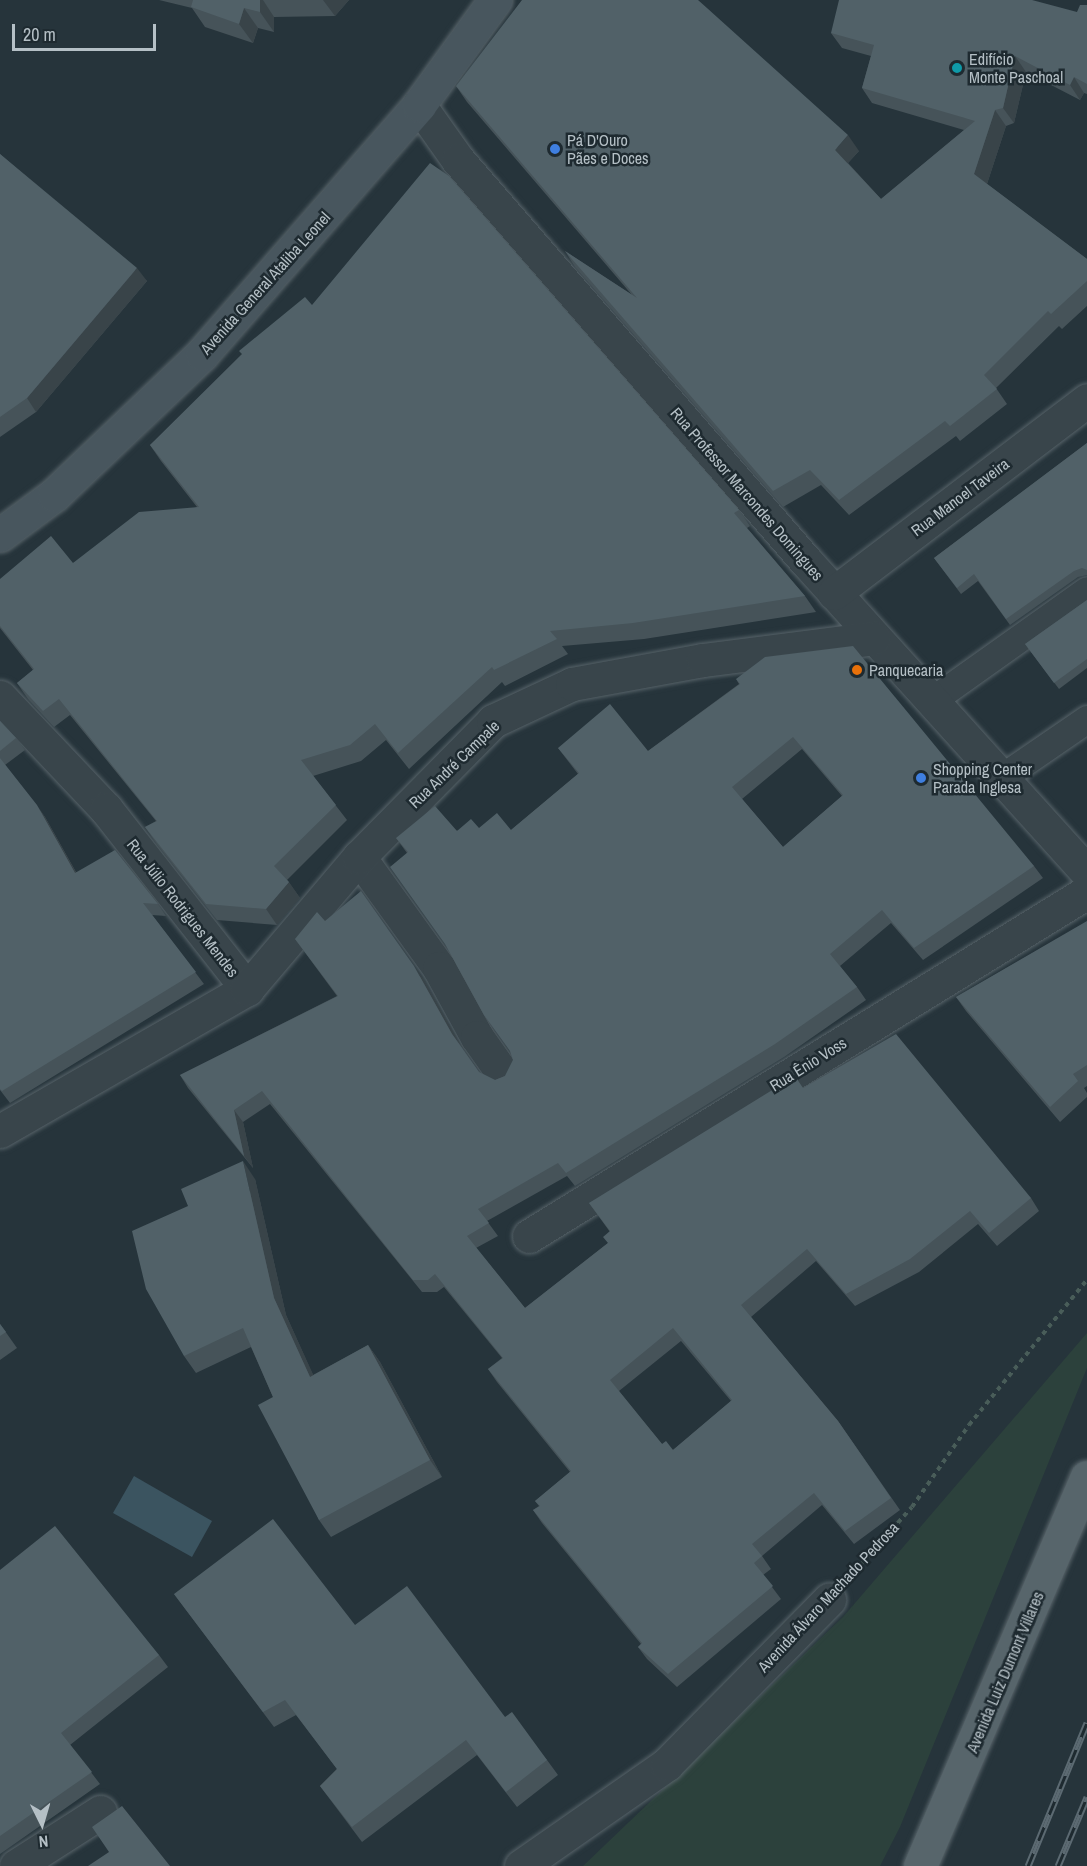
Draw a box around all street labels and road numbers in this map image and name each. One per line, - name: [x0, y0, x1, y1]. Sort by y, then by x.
- street label: Avenida General Ataliba Leonel: [196, 208, 334, 358]
- street label: Rua Professor Marcondes Domingues: [667, 404, 827, 584]
- street label: Rua Manoel Taveira: [907, 454, 1013, 540]
- street label: Rua André Campale: [405, 716, 503, 812]
- street label: Rua Júlio Rodrigues Mendes: [123, 835, 243, 981]
- street label: Rua Ênio Voss: [766, 1033, 850, 1095]
- street label: Avenida Álvaro Machado Pedrosa: [753, 1518, 903, 1676]
- street label: Avenida Luiz Dumont Villares: [962, 1589, 1048, 1755]

